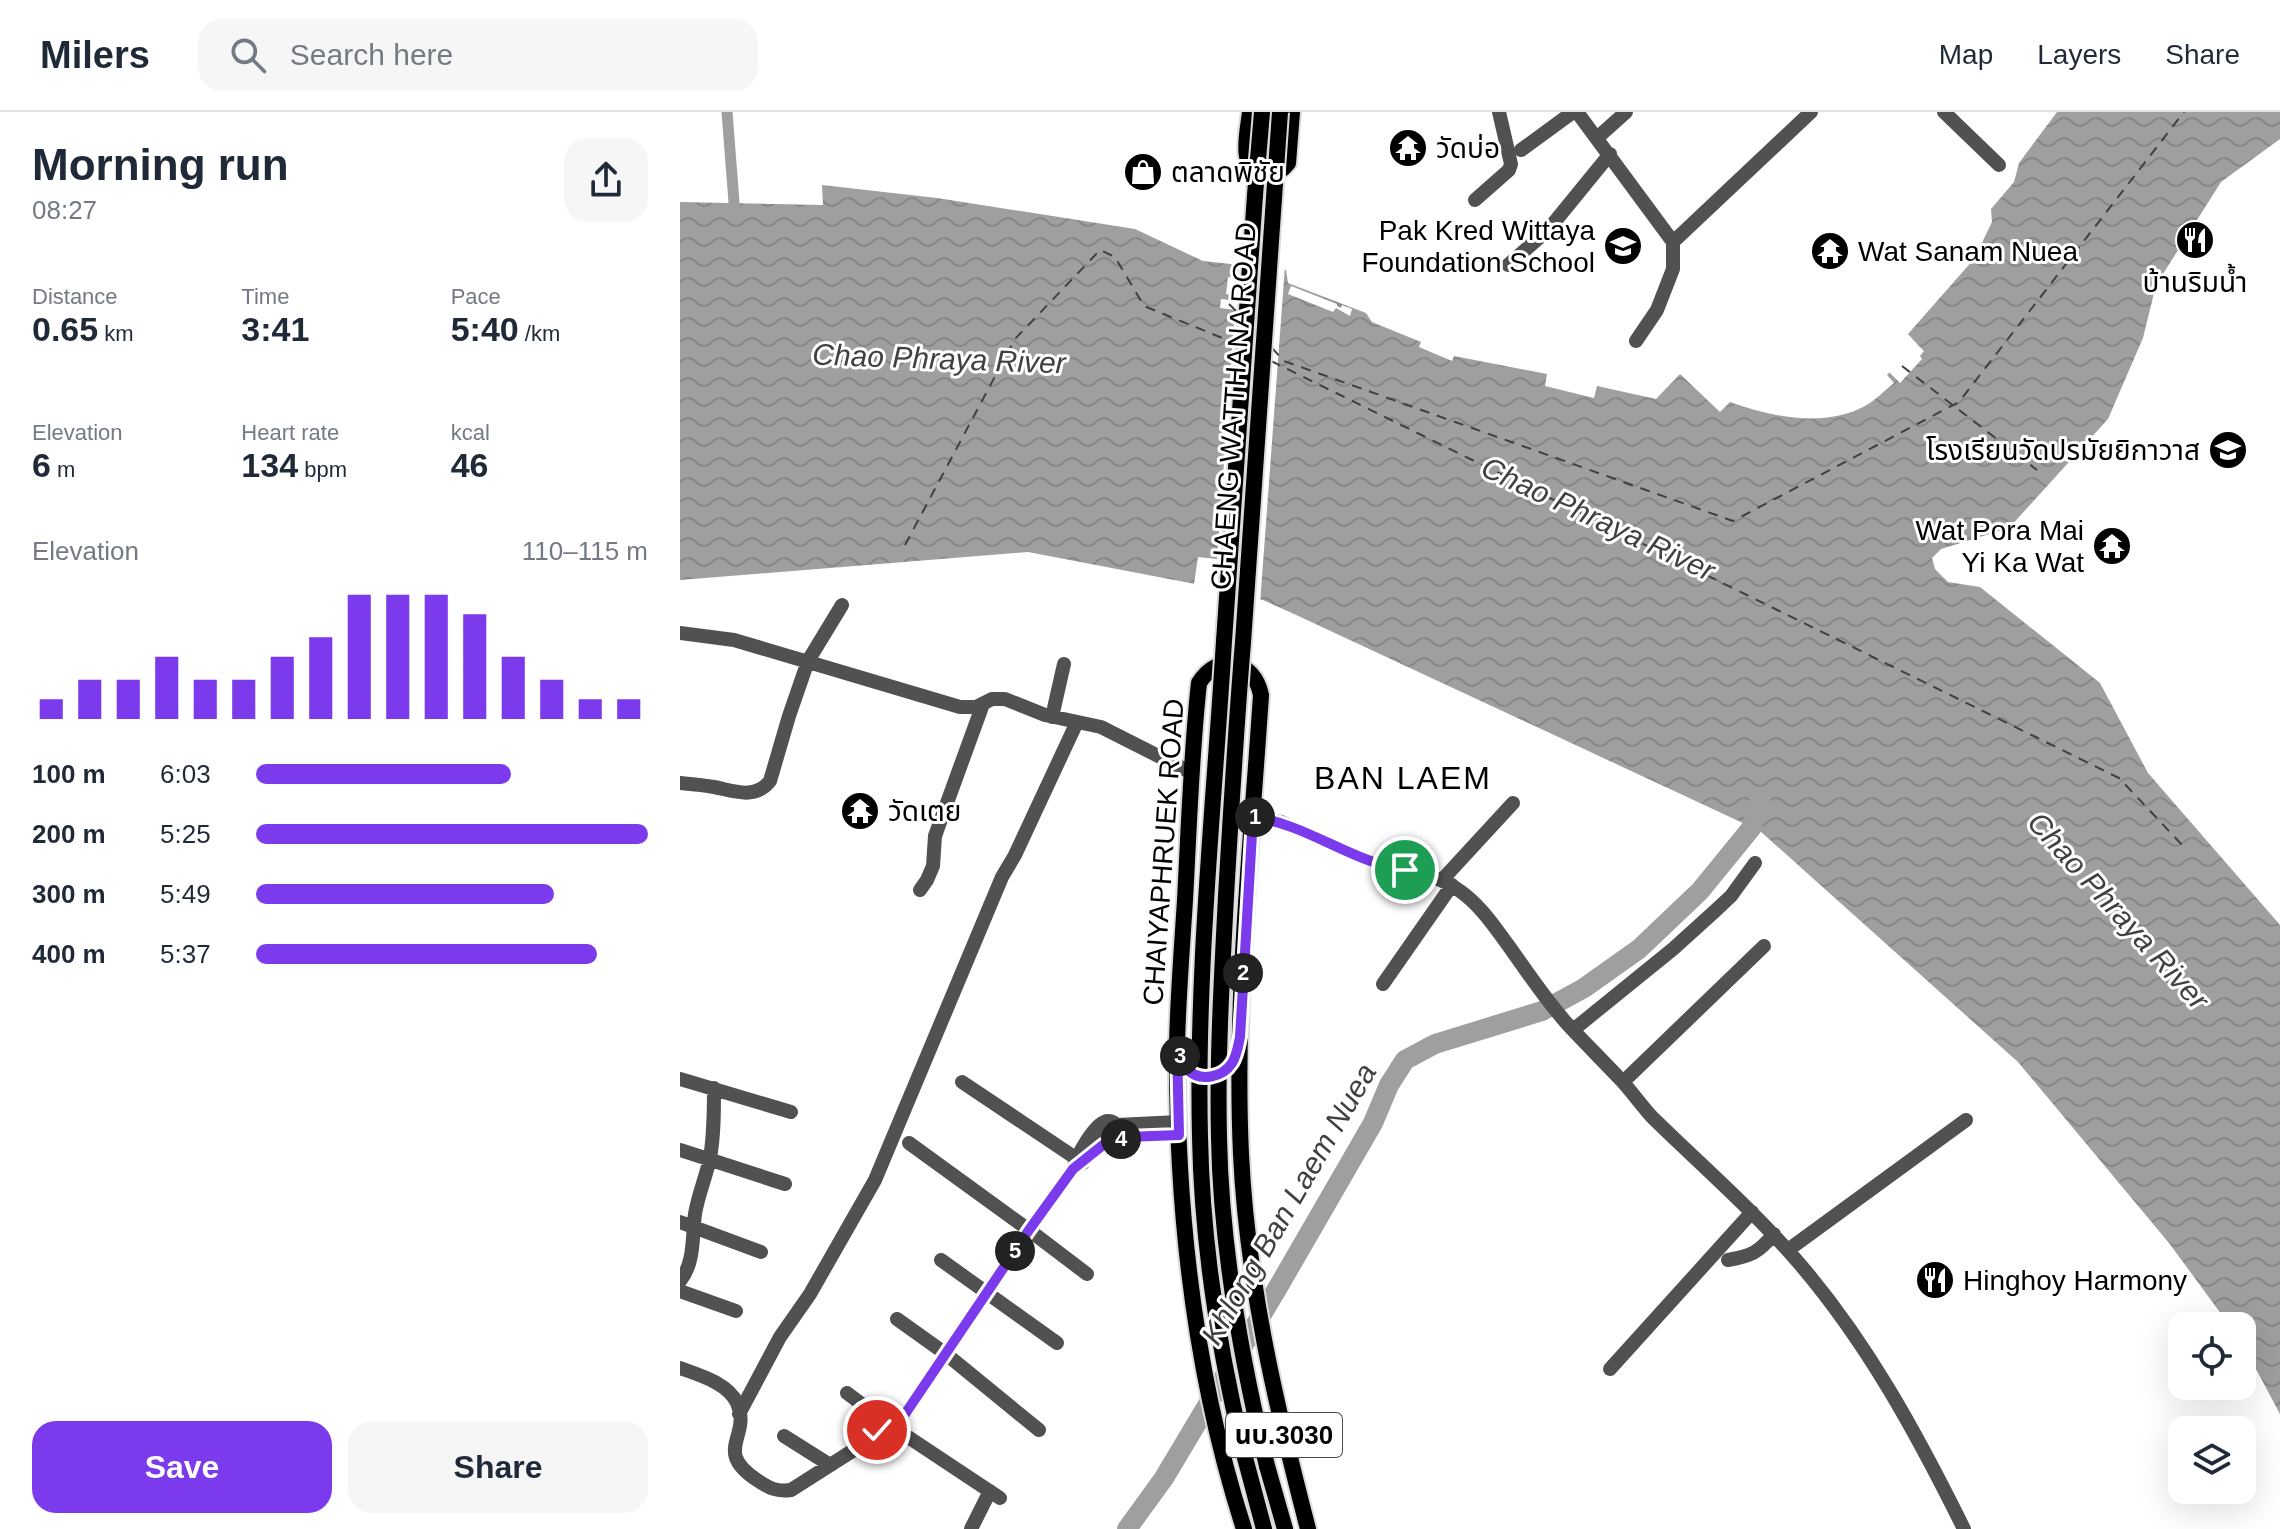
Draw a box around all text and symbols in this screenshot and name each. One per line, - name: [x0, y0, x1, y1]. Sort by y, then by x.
- search box: [198, 19, 758, 91]
- icon: search: [226, 33, 270, 77]
- text: Milers: [40, 34, 150, 76]
- text: Search here: [290, 38, 453, 71]
- text: Map: [1939, 39, 1993, 70]
- text: Layers: [2037, 39, 2121, 70]
- text: Share: [2165, 39, 2240, 70]
- temple icon: วัดบ่อ: [1387, 127, 1429, 169]
- place label: วัดบ่อ: [1436, 133, 1500, 164]
- button: share: [564, 138, 648, 222]
- text: Morning run: [32, 140, 289, 189]
- shop icon: ตลาดพิชัย: [1122, 151, 1164, 193]
- place label: ตลาดพิชัย: [1171, 157, 1285, 188]
- text: 08:27: [32, 195, 97, 225]
- place label: Pak Kred Wittaya Foundation School: [1361, 215, 1595, 278]
- restaurant icon: บ้านริมน้ำ: [2174, 219, 2216, 261]
- street label: CHAENG WATTHANA ROAD: [1205, 221, 1262, 591]
- school or university icon: Pak Kred Wittaya Foundation School: [1602, 225, 1644, 267]
- temple icon: Wat Sanam Nuea: [1809, 230, 1851, 272]
- place label: Wat Sanam Nuea: [1858, 236, 2078, 267]
- place label: บ้านริมน้ำ: [2143, 263, 2247, 298]
- text: Distance: [32, 284, 118, 309]
- text: Time: [241, 284, 289, 309]
- text: Pace: [451, 284, 501, 309]
- text: 0.65: [32, 310, 98, 348]
- text: 3:41: [241, 310, 309, 348]
- text: 5:40: [451, 310, 519, 348]
- text: km: [98, 321, 134, 346]
- text: /km: [519, 321, 560, 346]
- water label: Chao Phraya River: [812, 338, 1067, 379]
- text: Elevation: [32, 420, 123, 445]
- text: Heart rate: [241, 420, 339, 445]
- text: kcal: [451, 420, 490, 445]
- school or university icon: โรงเรียนวัดปรมัยยิกาวาส: [2207, 429, 2249, 471]
- place label: โรงเรียนวัดปรมัยยิกาวาส: [1926, 435, 2200, 466]
- text: 6: [32, 446, 51, 484]
- text: 134: [241, 446, 298, 484]
- text: 46: [451, 446, 488, 484]
- water label: Chao Phraya River: [1476, 450, 1721, 587]
- text: m: [51, 457, 75, 482]
- text: bpm: [298, 457, 347, 482]
- place label: Wat Pora Mai Yi Ka Wat: [1915, 515, 2084, 578]
- temple icon: Wat Pora Mai Yi Ka Wat: [2091, 525, 2133, 567]
- text: Elevation: [32, 536, 139, 566]
- text: 110–115 m: [522, 536, 648, 566]
- street label: CHAIYAPHRUEK ROAD: [1137, 698, 1190, 1007]
- text: 100 m: [32, 759, 106, 789]
- text: 6:03: [160, 759, 211, 789]
- district label: BAN LAEM: [1314, 760, 1492, 796]
- temple icon: วัดเตย: [839, 790, 881, 832]
- place label: วัดเตย: [888, 796, 961, 827]
- pin: 1: [1235, 797, 1275, 837]
- text: 1: [1249, 804, 1261, 829]
- water label: Chao Phraya River: [2021, 805, 2216, 1017]
- text: 200 m: [32, 819, 106, 849]
- text: 5:25: [160, 819, 211, 849]
- pin: [1371, 836, 1439, 904]
- icon: arrive: [1383, 848, 1427, 892]
- text: 300 m: [32, 879, 106, 909]
- text: 5:49: [160, 879, 211, 909]
- text: 400 m: [32, 939, 106, 969]
- text: 5:37: [160, 939, 211, 969]
- pin: 2: [1223, 953, 1263, 993]
- text: 2: [1237, 960, 1249, 985]
- pin: 3: [1160, 1036, 1200, 1076]
- text: 3: [1174, 1043, 1186, 1068]
- water label: Khlong Ban Laem Nuea: [1195, 1058, 1382, 1350]
- pin: 4: [1101, 1119, 1141, 1159]
- text: 4: [1115, 1126, 1127, 1151]
- pin: 5: [995, 1231, 1035, 1271]
- text: 5: [1009, 1238, 1021, 1263]
- restaurant icon: Hinghoy Harmony: [1914, 1259, 1956, 1301]
- place label: Hinghoy Harmony: [1963, 1265, 2187, 1296]
- map controls: [2168, 1312, 2256, 1504]
- button: locate: [2168, 1312, 2256, 1400]
- pin: [843, 1396, 911, 1464]
- icon: check: [855, 1408, 899, 1452]
- road number: นบ.3030: [1226, 1413, 1342, 1457]
- button: layers: [2168, 1416, 2256, 1504]
- button: Save: [32, 1421, 332, 1513]
- button: Share: [348, 1421, 648, 1513]

